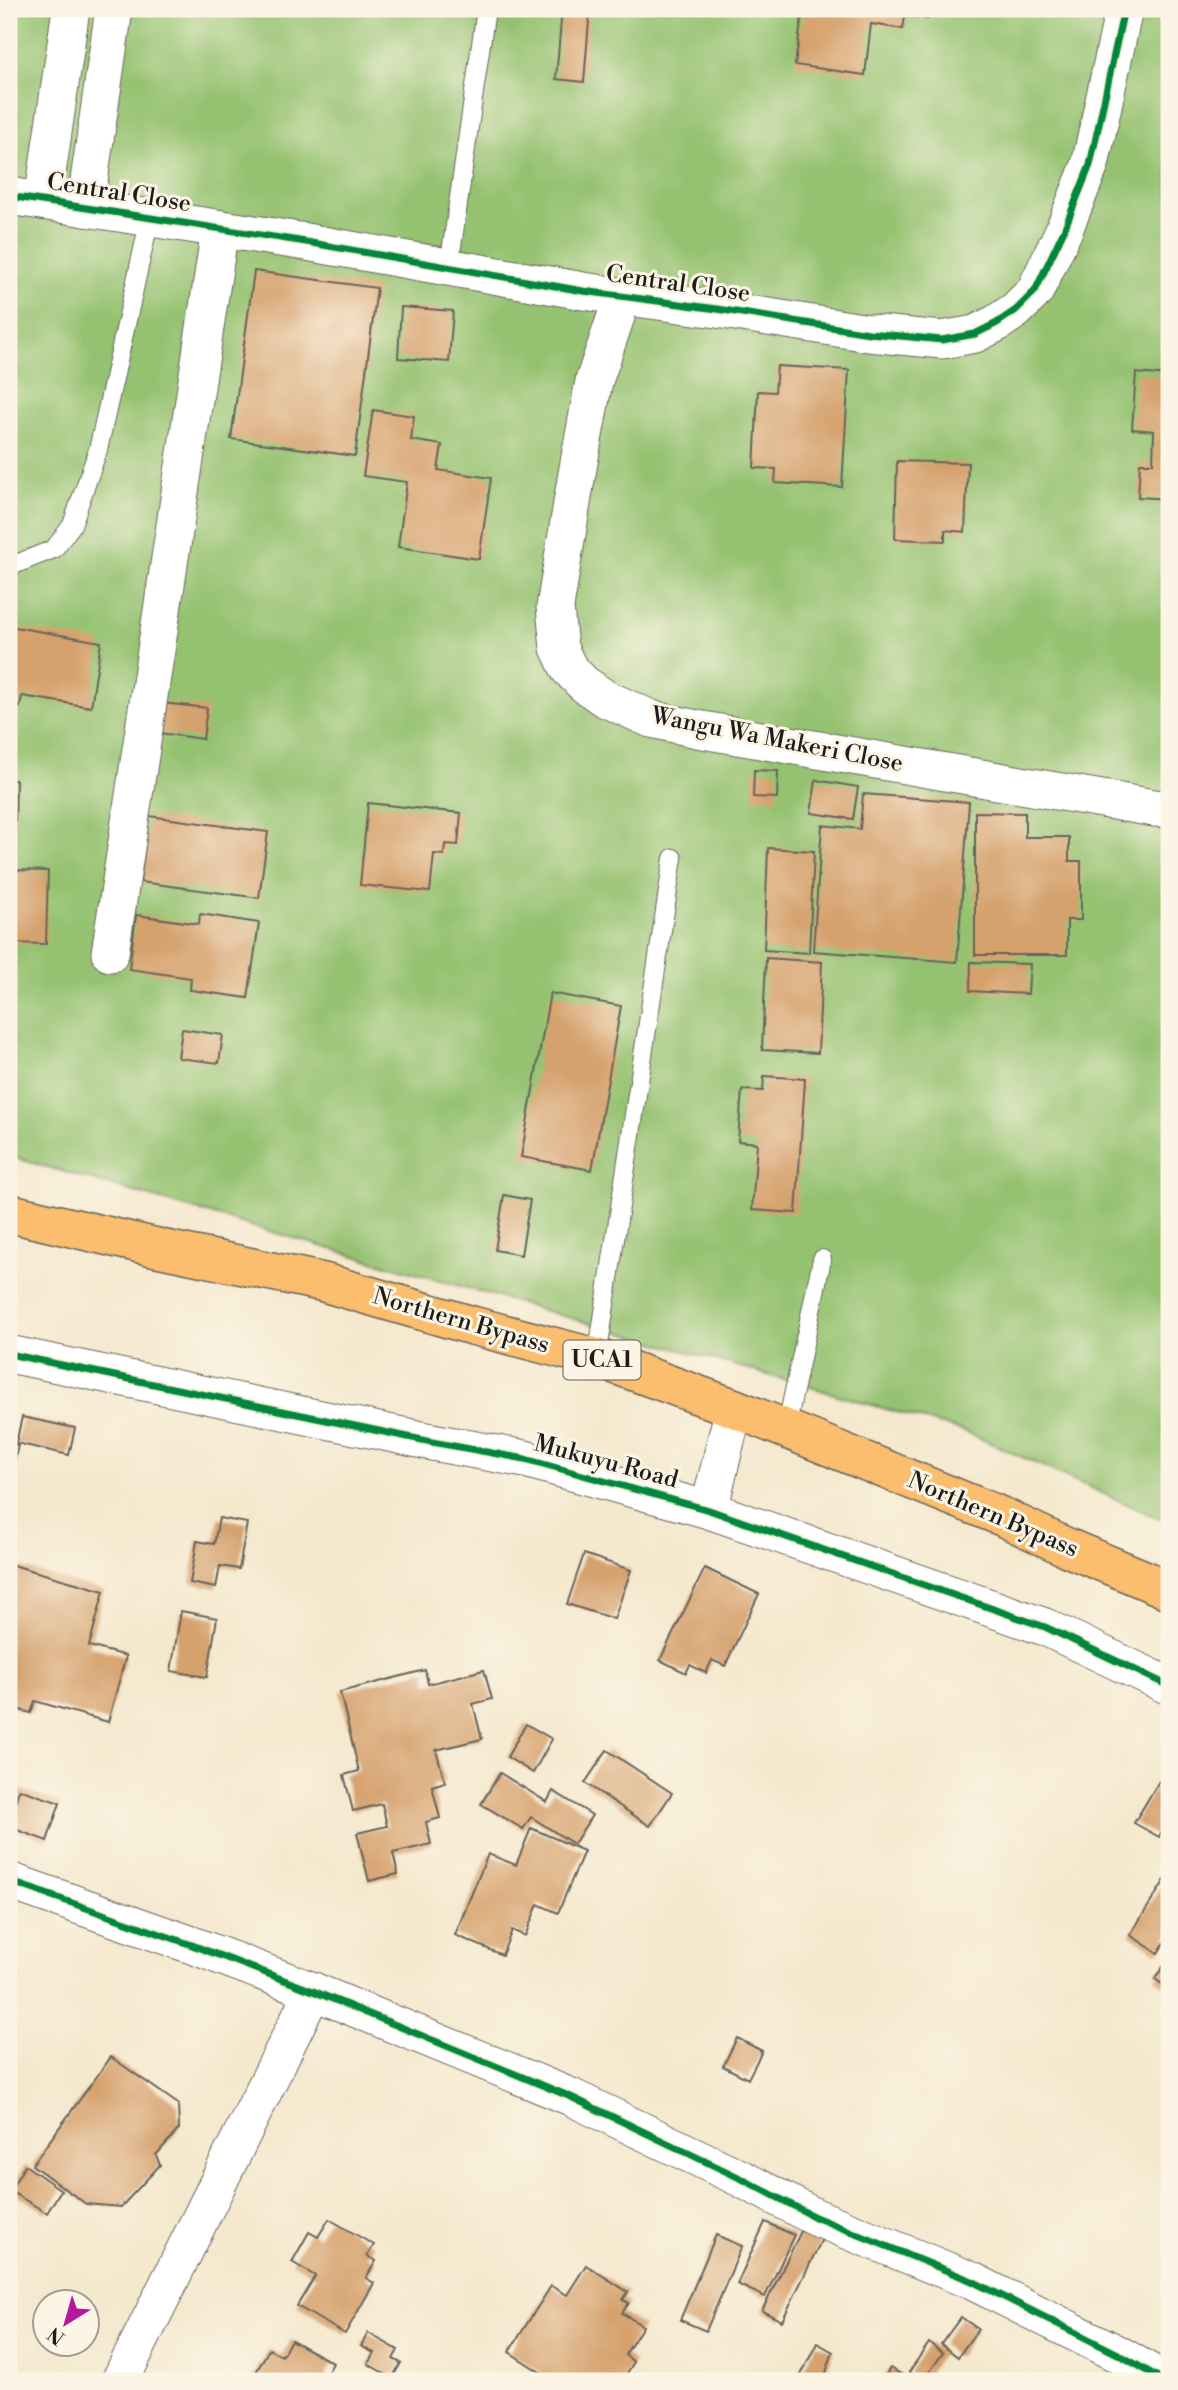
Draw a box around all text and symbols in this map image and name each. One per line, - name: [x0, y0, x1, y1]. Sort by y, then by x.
- street label: Central Close: [45, 167, 193, 219]
- street label: Central Close: [604, 259, 752, 309]
- street label: Wangu Wa Makeri Close: [647, 701, 906, 779]
- street label: Northern Bypass: [369, 1281, 553, 1361]
- road number: UCA1: [564, 1340, 640, 1380]
- street label: Mukuyu Road: [531, 1428, 682, 1496]
- street label: Northern Bypass: [903, 1466, 1083, 1564]
- north arrow: [32, 2288, 102, 2358]
- text: N: [43, 2322, 70, 2350]

